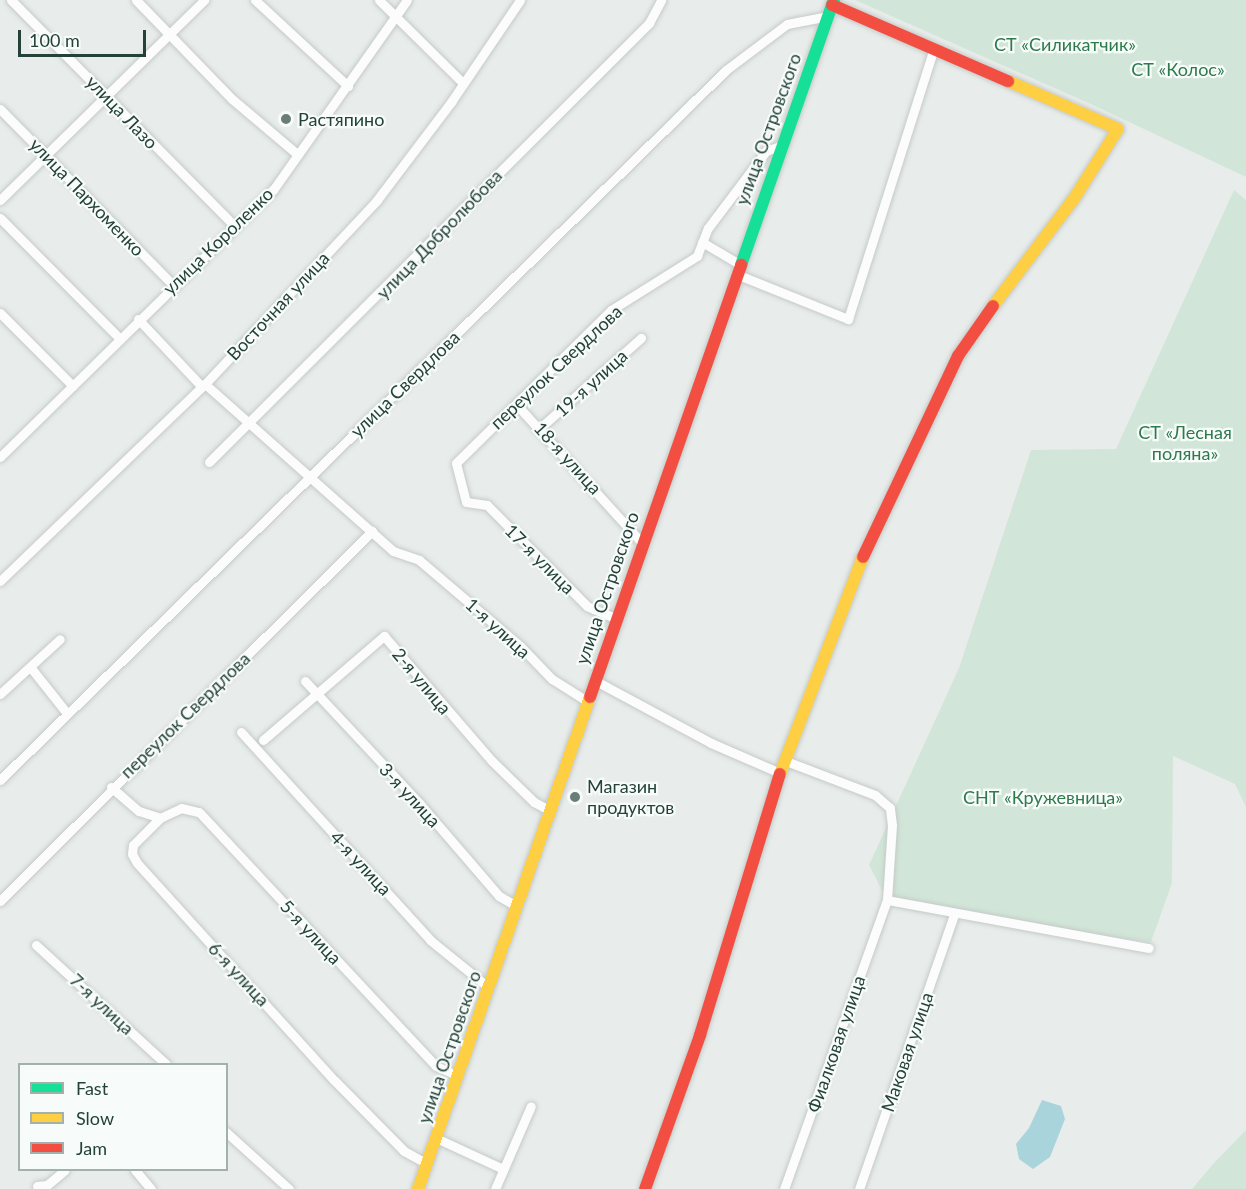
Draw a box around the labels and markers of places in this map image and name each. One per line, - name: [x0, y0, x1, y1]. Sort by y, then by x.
- place label: Растяпино: [298, 108, 384, 130]
- marker: Растяпино: [279, 112, 293, 126]
- place label: Магазин продуктов: [587, 776, 674, 818]
- marker: Магазин продуктов: [568, 790, 582, 804]

